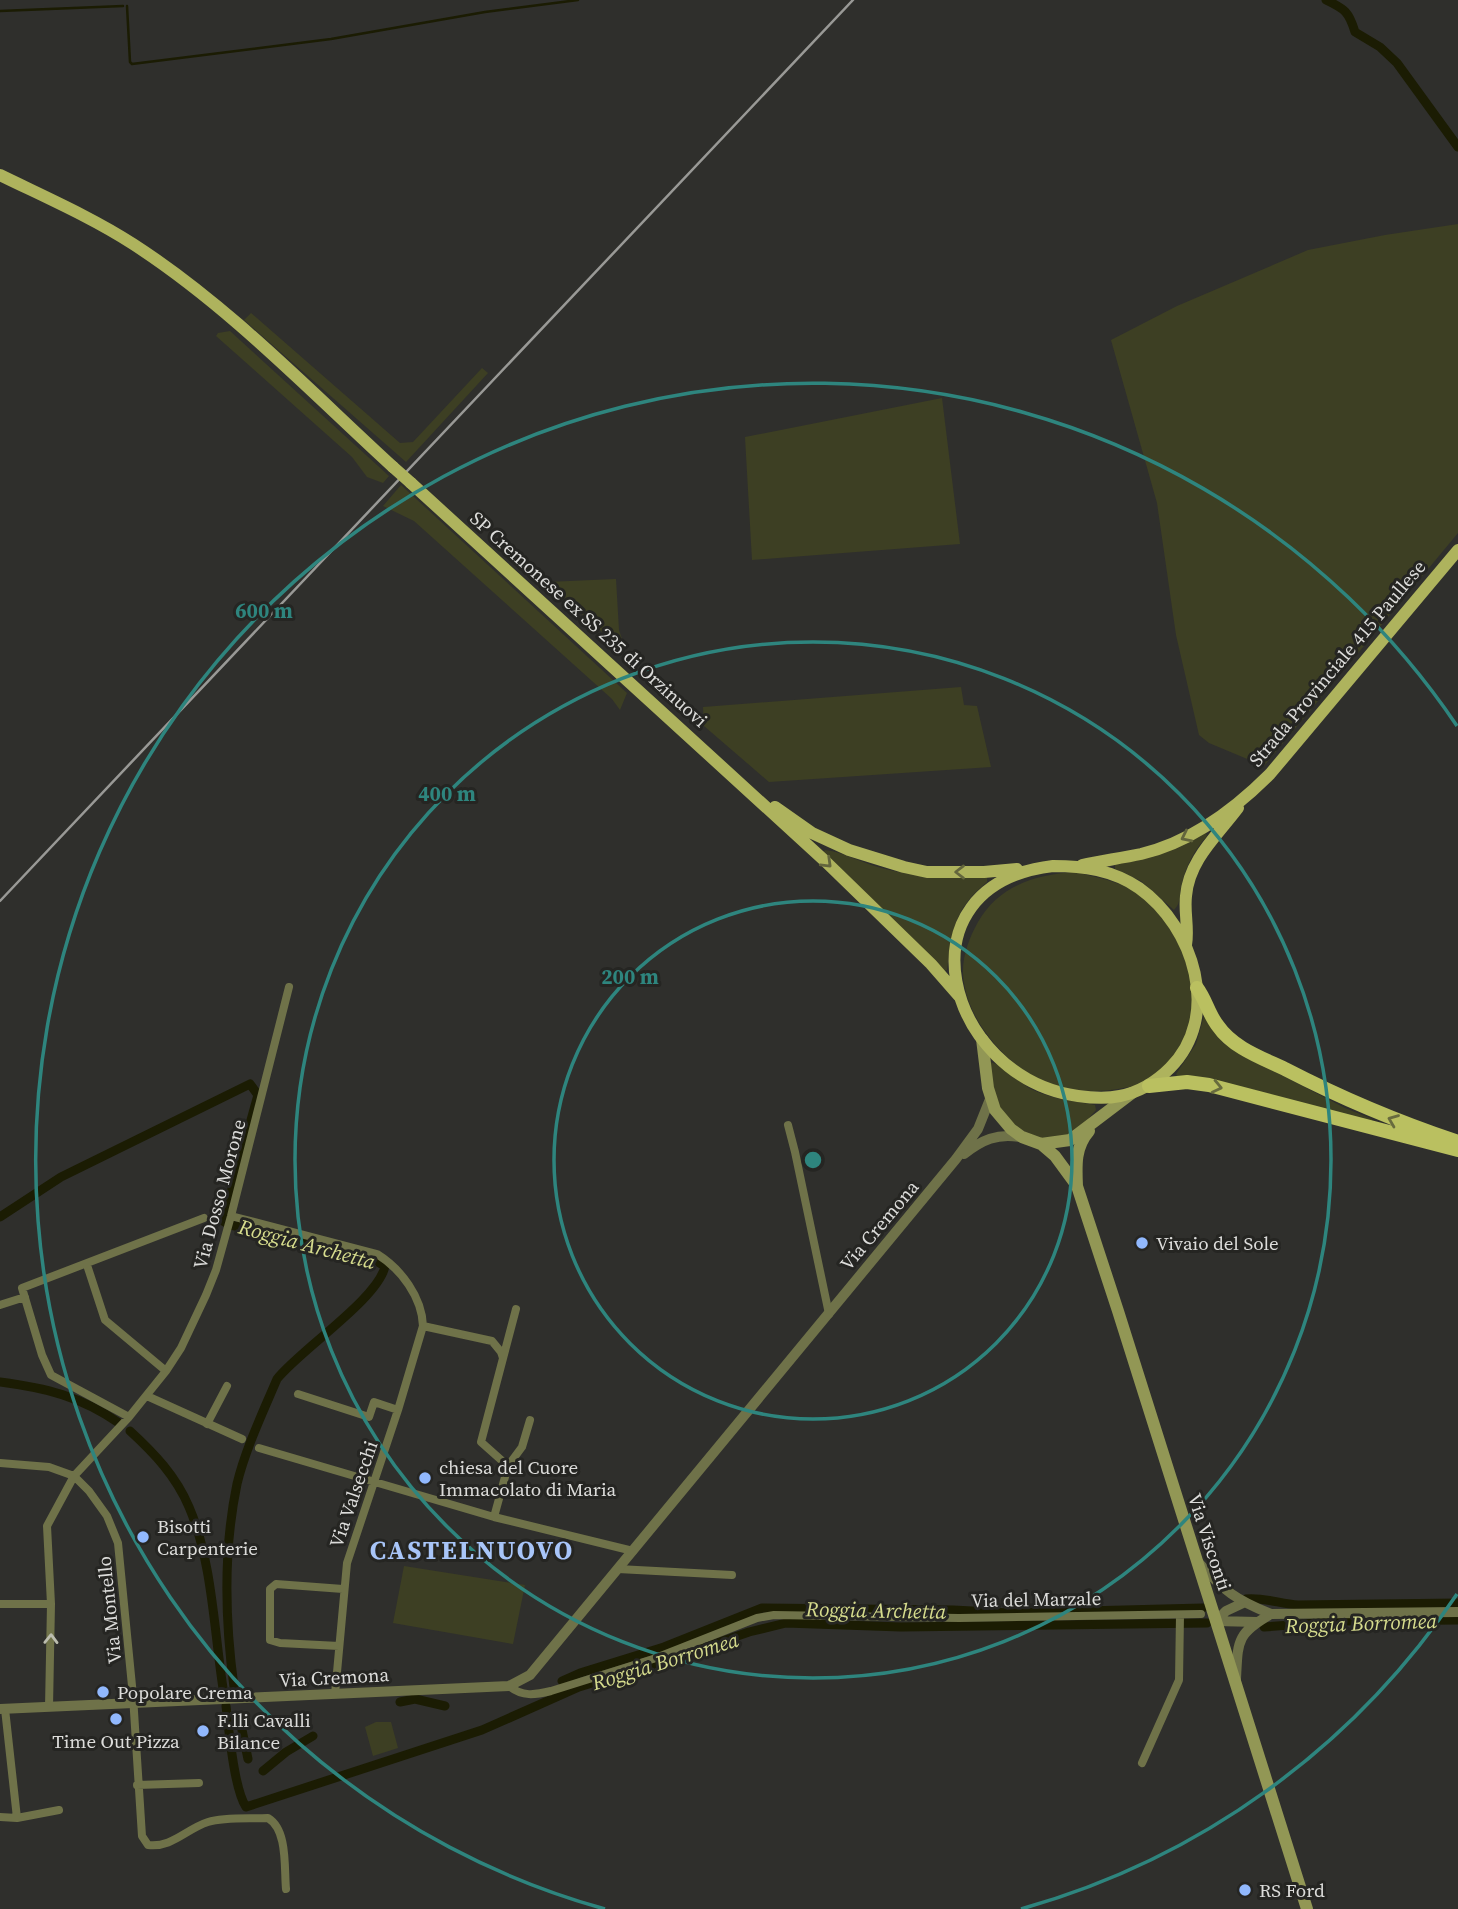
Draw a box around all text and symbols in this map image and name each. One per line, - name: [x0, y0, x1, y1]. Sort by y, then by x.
- street label: SP Cremonese ex SS 235 di Orzinuovi: [465, 505, 714, 733]
- street label: Strada Provinciale 415 Paullese: [1243, 554, 1431, 772]
- text: 600 m: [235, 596, 293, 625]
- text: 400 m: [418, 779, 476, 808]
- one-way arrow: [1181, 828, 1193, 842]
- one-way arrow: [819, 855, 832, 868]
- one-way arrow: [955, 864, 965, 880]
- text: 200 m: [601, 962, 659, 991]
- one-way arrow: [1211, 1079, 1223, 1093]
- one-way arrow: [1388, 1114, 1400, 1128]
- street label: Via Dosso Morone: [187, 1116, 251, 1272]
- centre of rings: [801, 1148, 825, 1172]
- street label: Via Cremona: [834, 1174, 925, 1276]
- water label: Roggia Archetta: [234, 1212, 379, 1276]
- place label: Vivaio del Sole: [1156, 1230, 1279, 1256]
- marker: Vivaio del Sole: [1134, 1235, 1150, 1251]
- street label: Via Valsecchi: [323, 1437, 384, 1551]
- place label: chiesa del Cuore Immacolato di Maria: [439, 1454, 617, 1502]
- marker: chiesa del Cuore Immacolato di Maria: [417, 1470, 433, 1486]
- street label: Via Visconti: [1182, 1490, 1238, 1594]
- place label: Bisotti Carpenterie: [157, 1513, 258, 1561]
- marker: Bisotti Carpenterie: [135, 1529, 151, 1545]
- district label: CASTELNUOVO: [370, 1532, 574, 1568]
- street label: Via Montello: [90, 1555, 128, 1665]
- street label: Via del Marzale: [971, 1585, 1101, 1613]
- water label: Roggia Archetta: [804, 1594, 947, 1626]
- water label: Roggia Borromea: [1283, 1606, 1438, 1640]
- water label: Roggia Borromea: [587, 1625, 742, 1697]
- one-way arrow: [43, 1633, 59, 1643]
- street label: Via Cremona: [278, 1661, 390, 1693]
- place label: Popolare Crema: [117, 1679, 253, 1705]
- marker: Popolare Crema: [95, 1684, 111, 1700]
- place label: F.lli Cavalli Bilance: [217, 1707, 311, 1755]
- marker: Time Out Pizza: [108, 1711, 124, 1727]
- marker: F.lli Cavalli Bilance: [195, 1723, 211, 1739]
- place label: Time Out Pizza: [52, 1728, 180, 1754]
- place label: RS Ford: [1259, 1877, 1325, 1903]
- marker: RS Ford: [1237, 1882, 1253, 1898]

